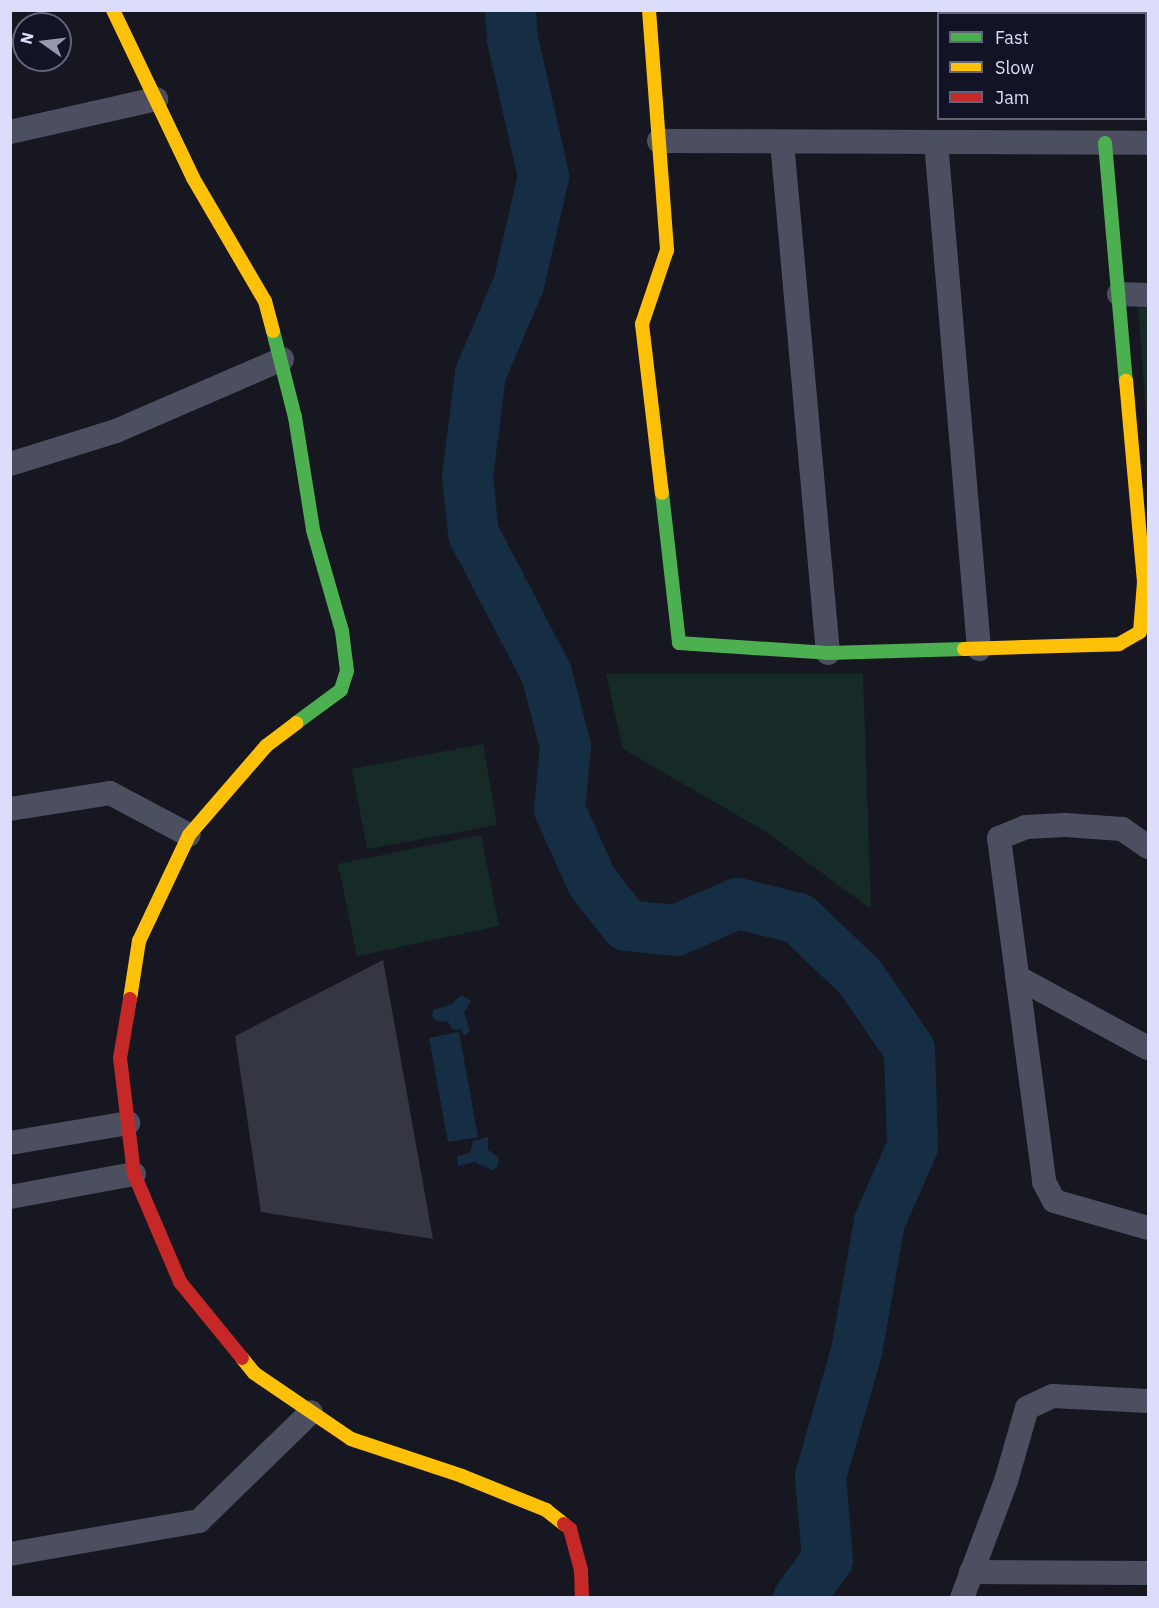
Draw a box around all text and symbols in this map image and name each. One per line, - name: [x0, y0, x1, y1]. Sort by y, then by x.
- north arrow: [12, 12, 72, 72]
- legend: [937, 12, 1147, 120]
- text: Fast: [995, 26, 1029, 49]
- text: N: [15, 30, 38, 46]
- text: Slow: [995, 56, 1034, 79]
- text: Jam: [995, 86, 1030, 109]

